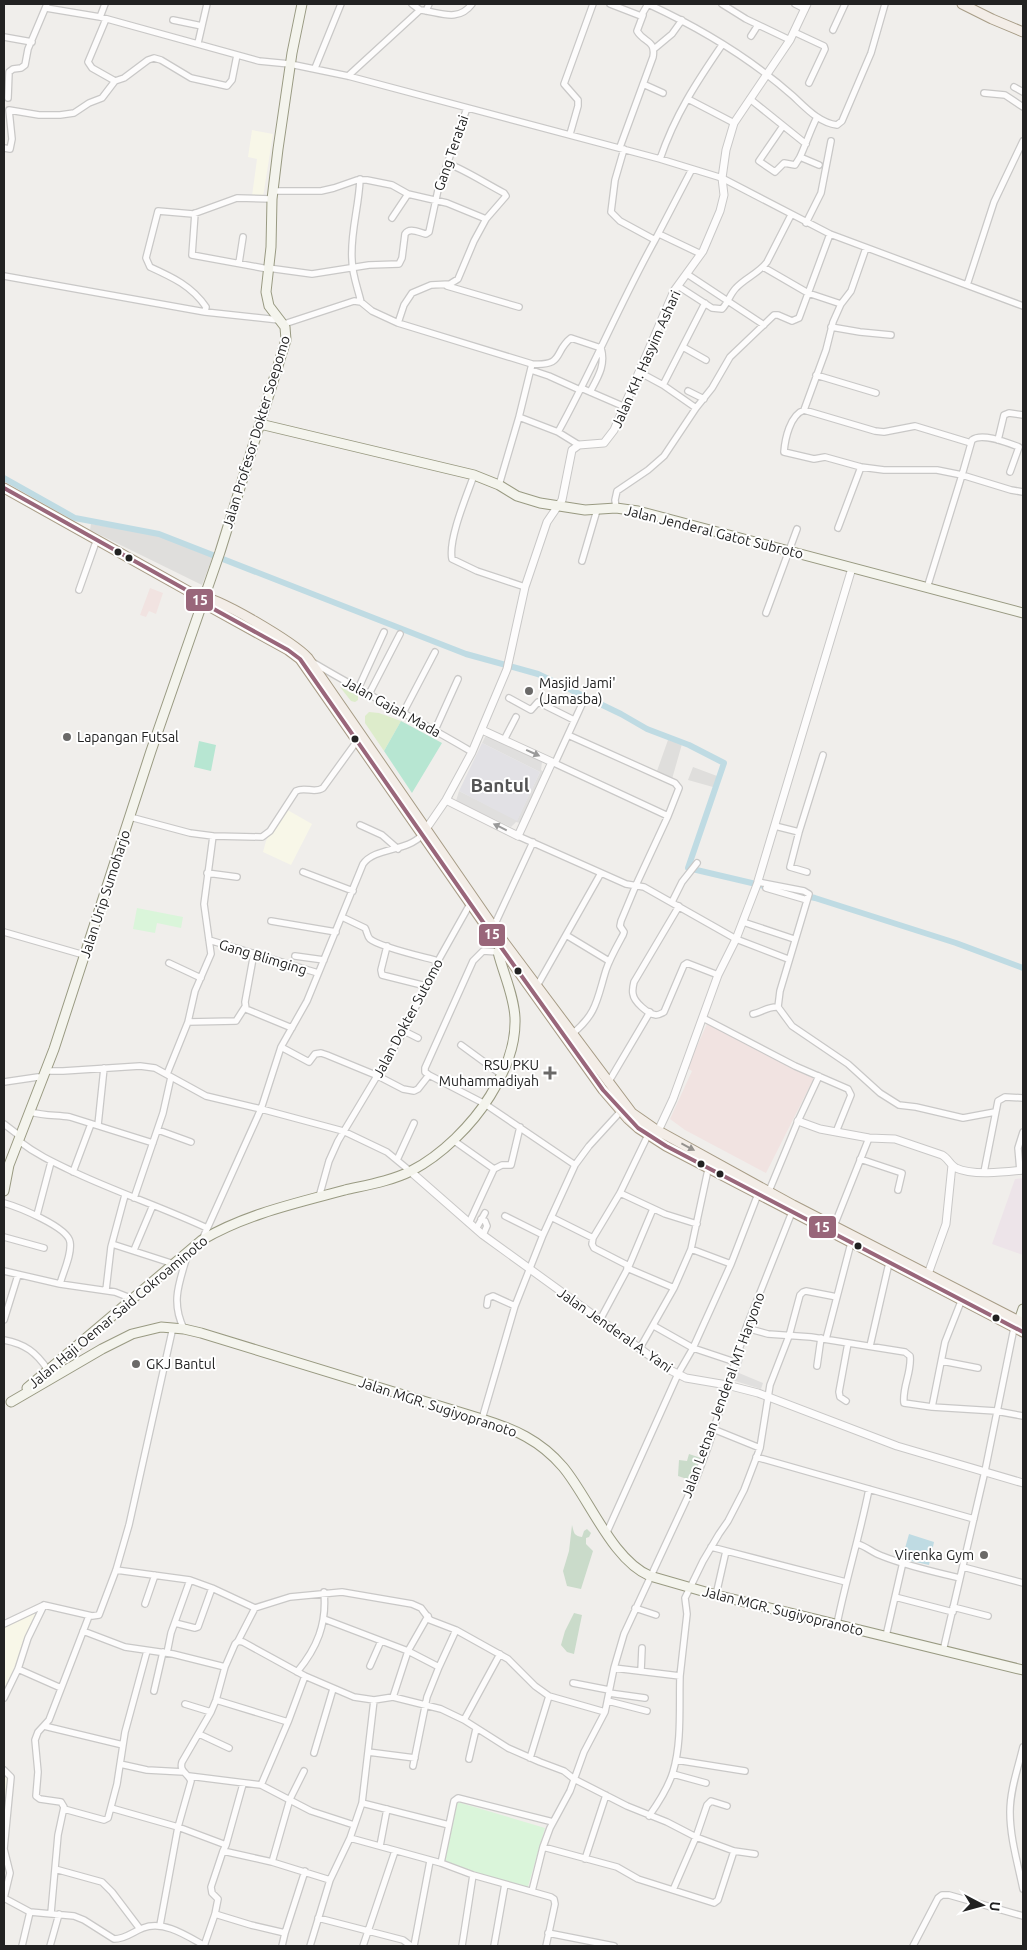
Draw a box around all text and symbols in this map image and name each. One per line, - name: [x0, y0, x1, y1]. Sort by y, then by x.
- street label: Gang Teratai: [431, 113, 471, 193]
- street label: Jalan KH. Hasyim Ashari: [608, 288, 684, 430]
- street label: Jalan Profesor Dokter Soepomo: [219, 334, 293, 530]
- street label: Jalan Jenderal Gatot Subroto: [623, 502, 805, 562]
- unlabelled marker: [113, 547, 123, 557]
- unlabelled marker: [124, 553, 134, 563]
- line badge: 15: [185, 588, 214, 612]
- text: 15: [192, 592, 208, 608]
- street label: Jalan Gajah Mada: [340, 674, 444, 740]
- place label: Masjid Jami' (Jamasba): [539, 675, 616, 707]
- marker: Masjid Jami' (Jamasba): [523, 685, 535, 697]
- place label: Lapangan Futsal: [77, 729, 179, 745]
- marker: Lapangan Futsal: [61, 731, 73, 743]
- unlabelled marker: [350, 734, 360, 744]
- one-way arrow: [526, 750, 540, 758]
- district label: Bantul: [470, 774, 530, 796]
- one-way arrow: [493, 823, 507, 831]
- street label: Jalan Urip Sumoharjo: [77, 828, 133, 960]
- line badge: 15: [478, 923, 506, 947]
- text: 15: [484, 926, 500, 942]
- street label: Gang Blimging: [217, 936, 309, 978]
- street label: Jalan Dokter Sutomo: [370, 956, 446, 1080]
- unlabelled marker: [513, 966, 523, 976]
- place label: RSU PKU Muhammadiyah: [439, 1057, 539, 1089]
- marker: RSU PKU Muhammadiyah: [543, 1066, 557, 1080]
- one-way arrow: [681, 1143, 696, 1151]
- unlabelled marker: [696, 1159, 706, 1169]
- unlabelled marker: [715, 1169, 725, 1179]
- line badge: 15: [808, 1215, 837, 1239]
- text: 15: [814, 1219, 830, 1235]
- street label: Jalan Haji Oemar Said Cokroaminoto: [25, 1232, 211, 1392]
- unlabelled marker: [853, 1241, 863, 1251]
- street label: Jalan Jenderal A. Yani: [555, 1284, 675, 1376]
- street label: Jalan Letnan Jenderal MT Haryono: [678, 1290, 768, 1500]
- unlabelled marker: [991, 1313, 1001, 1323]
- place label: GKJ Bantul: [146, 1356, 216, 1372]
- marker: GKJ Bantul: [130, 1358, 142, 1370]
- street label: Jalan MGR. Sugiyopranoto: [357, 1374, 519, 1440]
- place label: Virenka Gym: [895, 1547, 974, 1563]
- marker: Virenka Gym: [978, 1549, 990, 1561]
- street label: Jalan MGR. Sugiyopranoto: [701, 1583, 865, 1639]
- north arrow: [957, 1880, 1007, 1930]
- text: U: [986, 1901, 1003, 1912]

